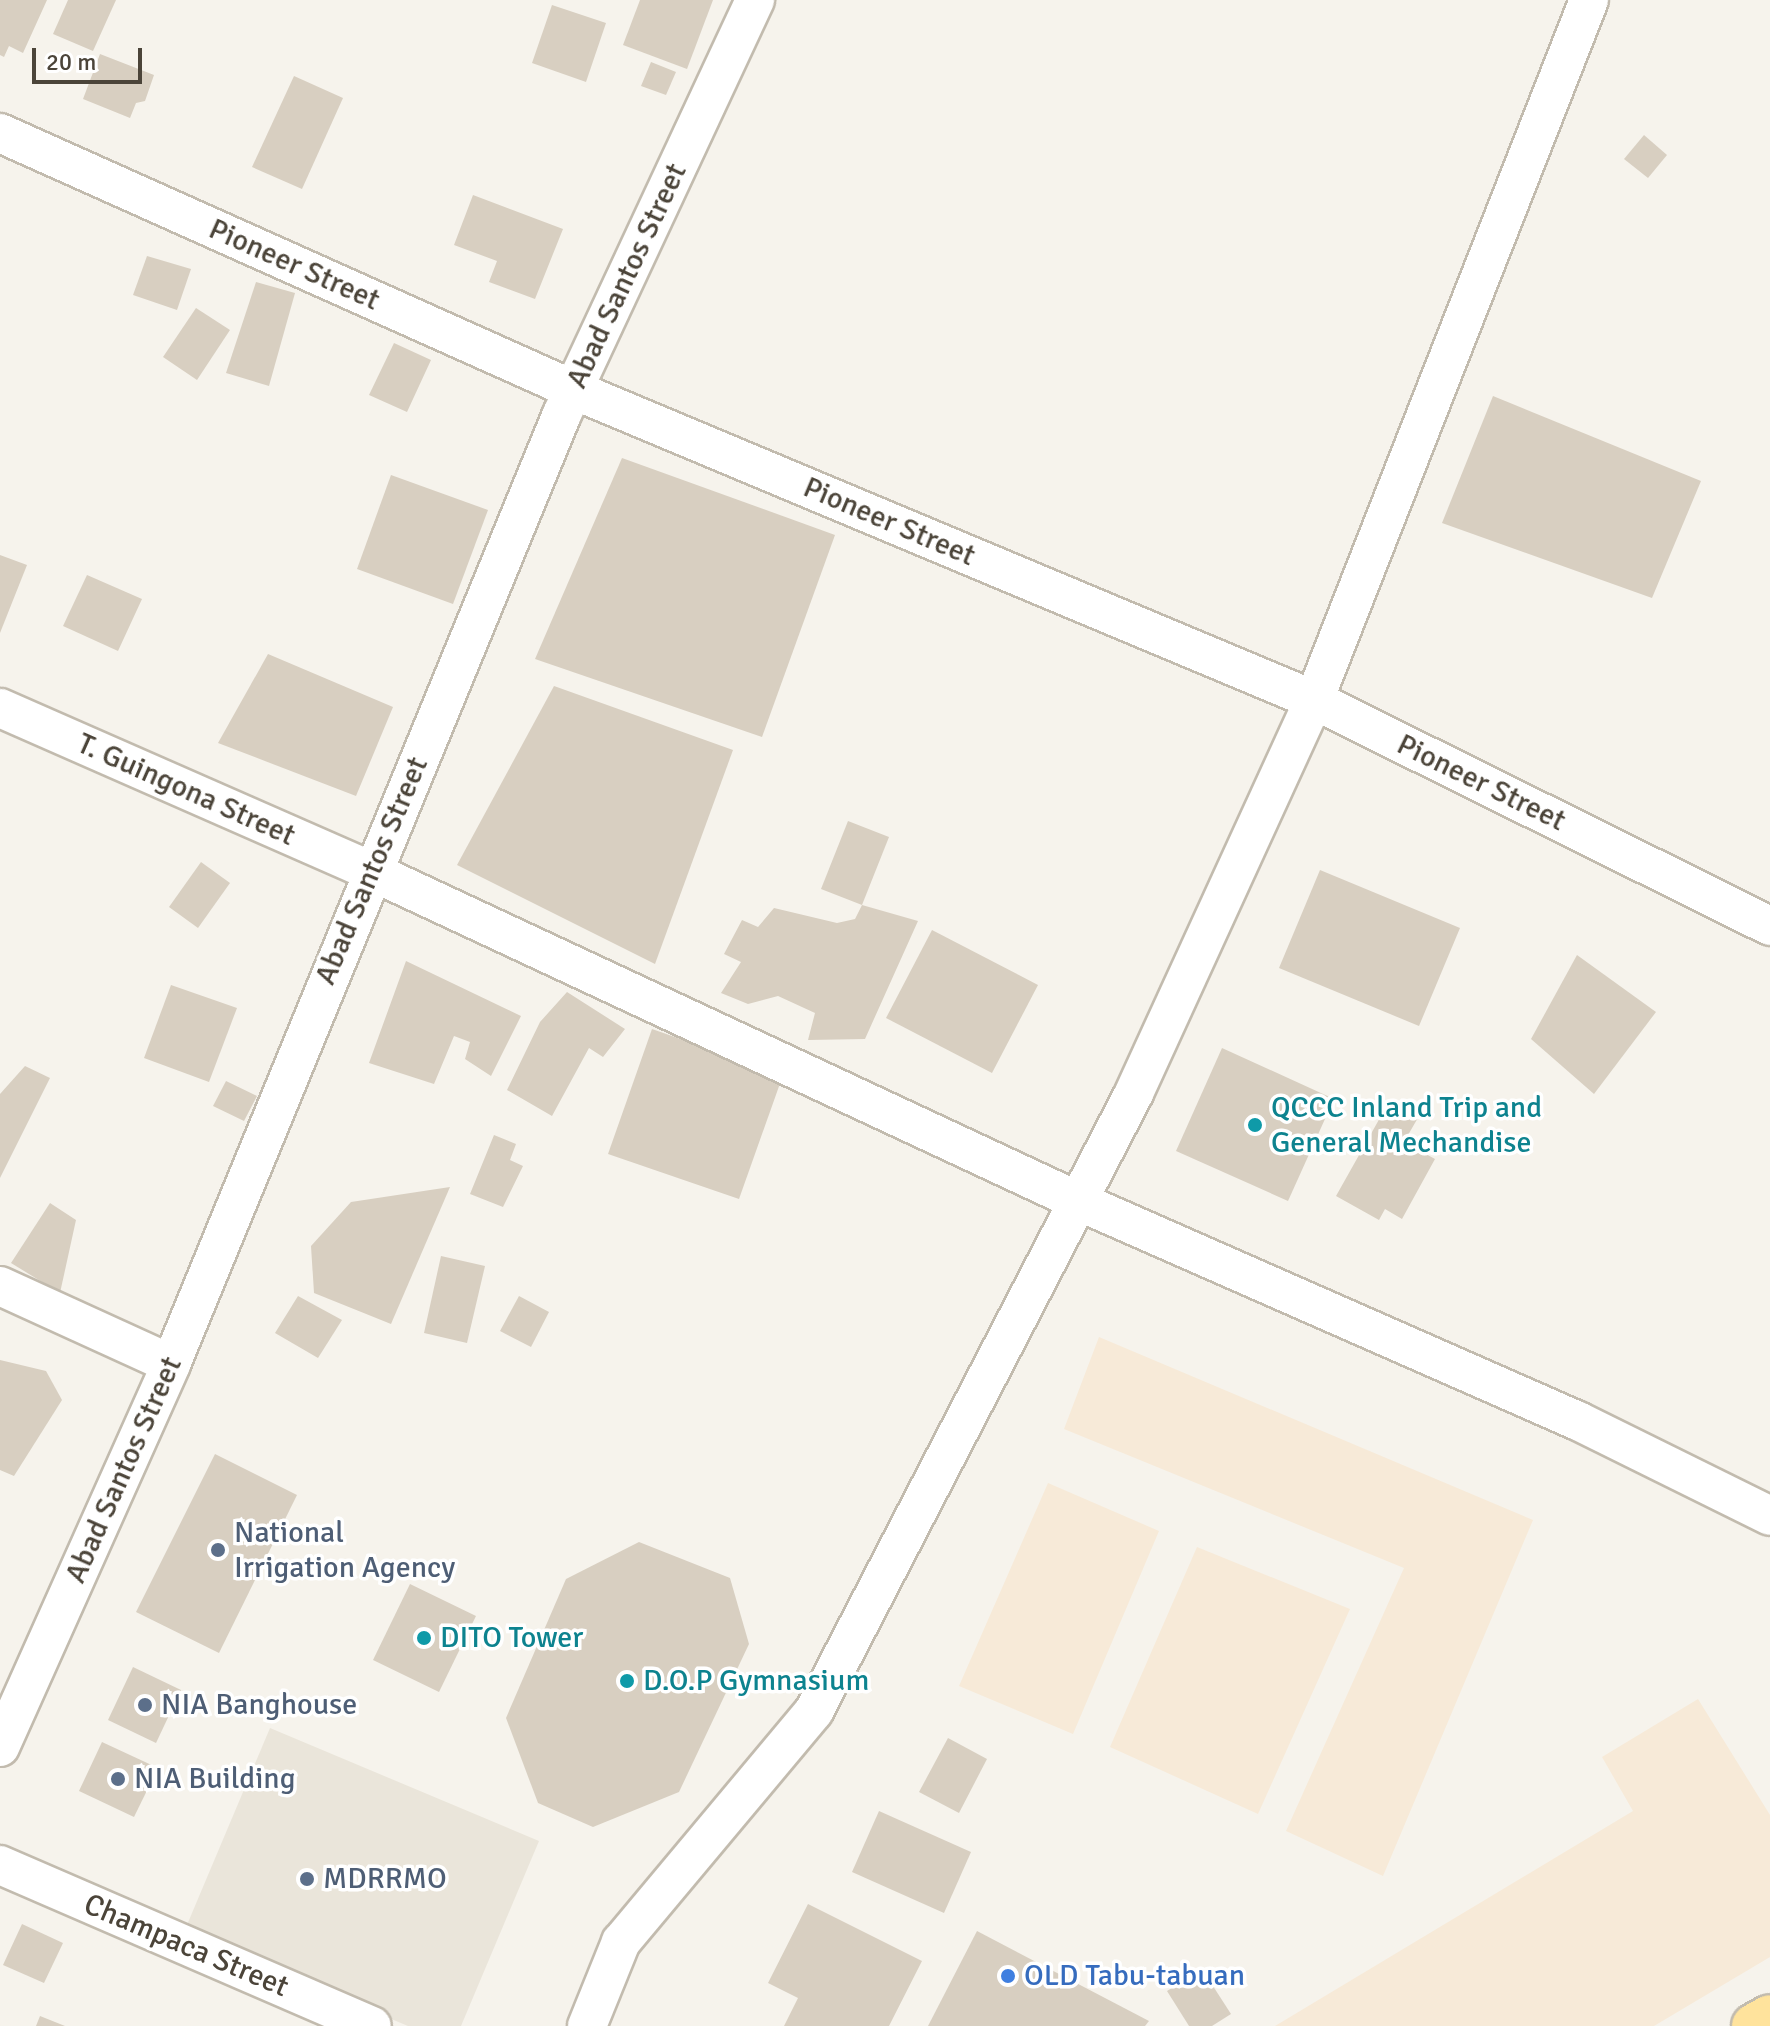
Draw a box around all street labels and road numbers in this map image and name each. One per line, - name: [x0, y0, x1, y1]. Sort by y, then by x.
- street label: Abad Santos Street: [559, 158, 695, 394]
- street label: Pioneer Street: [203, 211, 385, 319]
- street label: Pioneer Street: [798, 470, 980, 574]
- street label: T. Guingona Street: [72, 726, 300, 854]
- street label: Pioneer Street: [1391, 727, 1571, 839]
- street label: Abad Santos Street: [308, 752, 436, 990]
- street label: Abad Santos Street: [58, 1351, 190, 1589]
- street label: Champaca Street: [78, 1887, 294, 2005]

